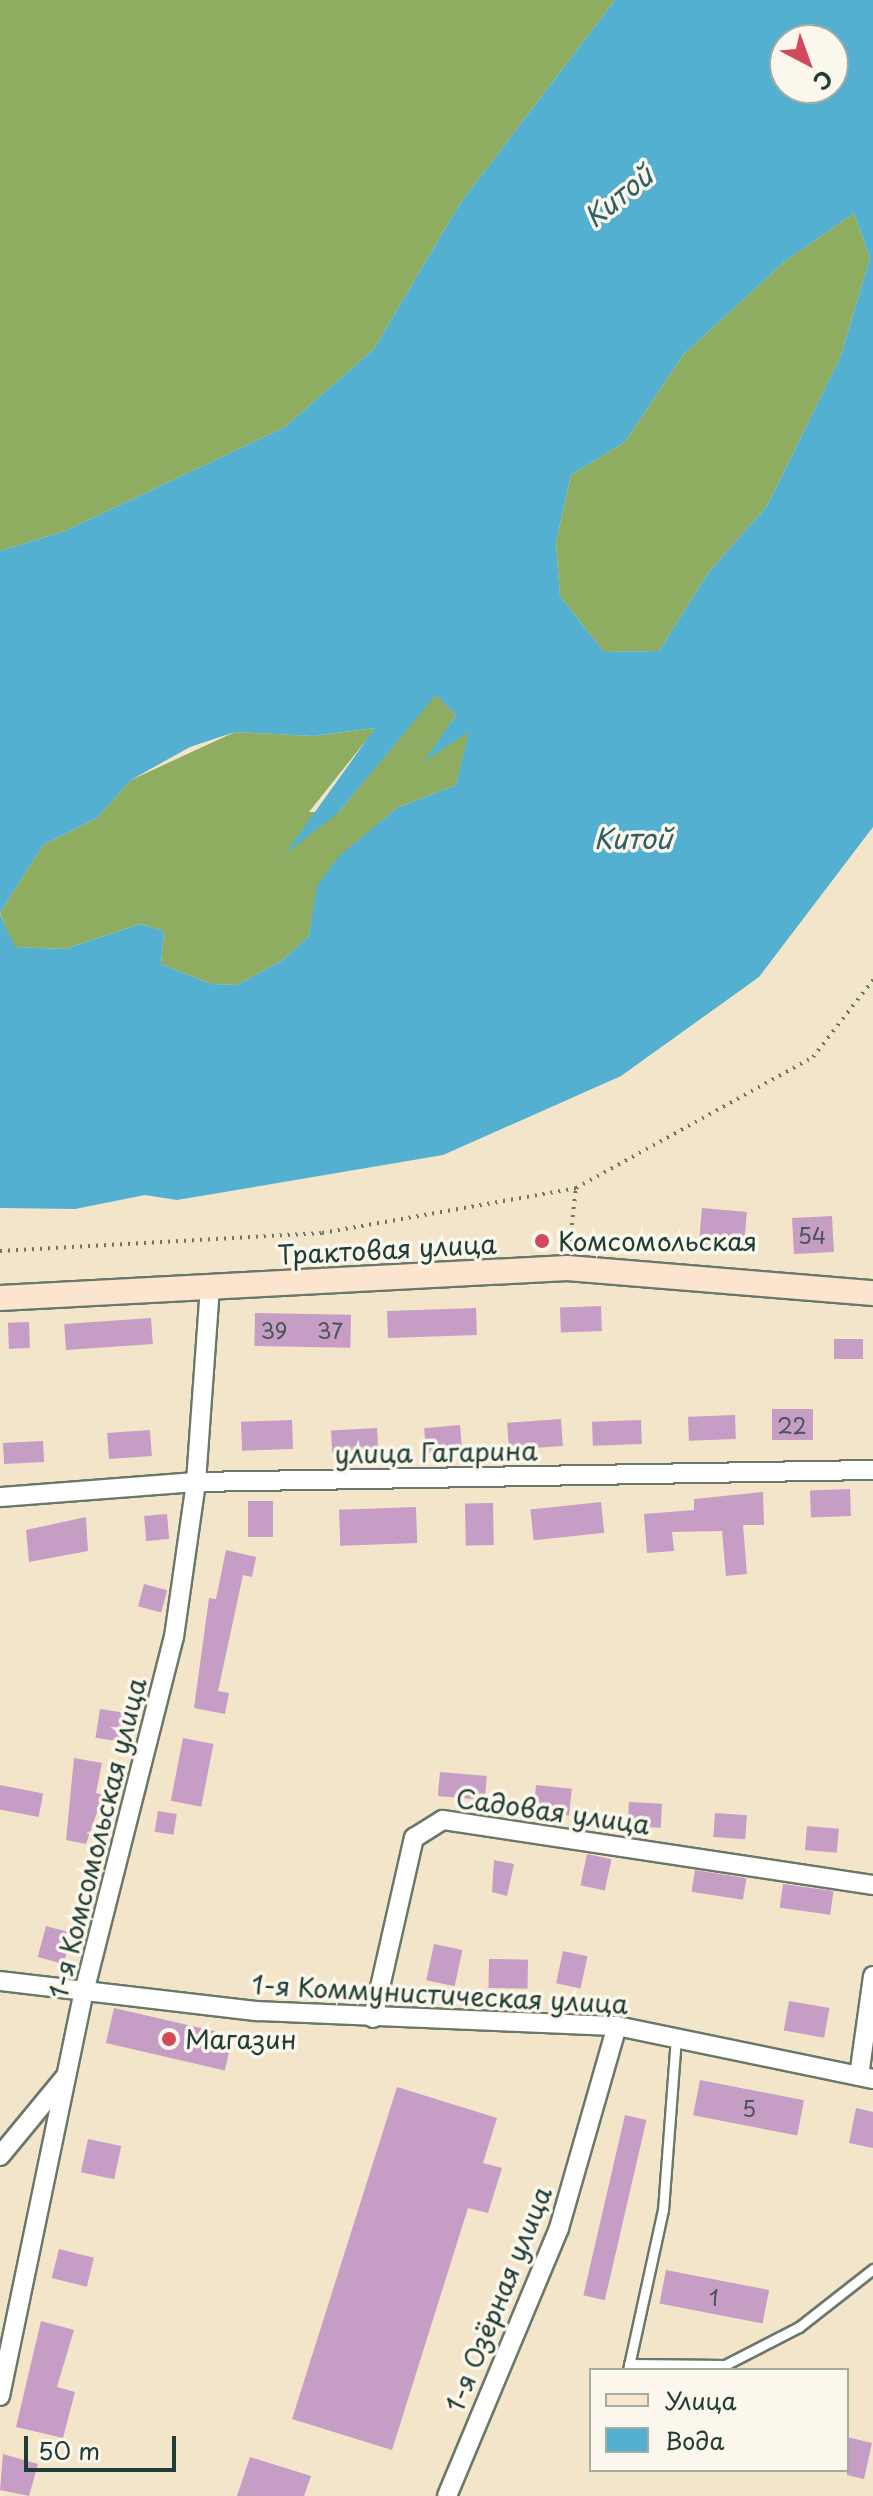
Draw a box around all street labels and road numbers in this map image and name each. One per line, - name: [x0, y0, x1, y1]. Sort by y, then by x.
- street label: Трактовая улица: [276, 1228, 498, 1270]
- street label: улица Гагарина: [334, 1435, 538, 1469]
- street label: 1-я Комсомольская улица: [42, 1673, 152, 2003]
- street label: Садовая улица: [454, 1782, 652, 1840]
- street label: 1-я Коммунистическая улица: [250, 1969, 630, 2019]
- street label: 1-я Озёрная улица: [438, 2181, 558, 2417]

